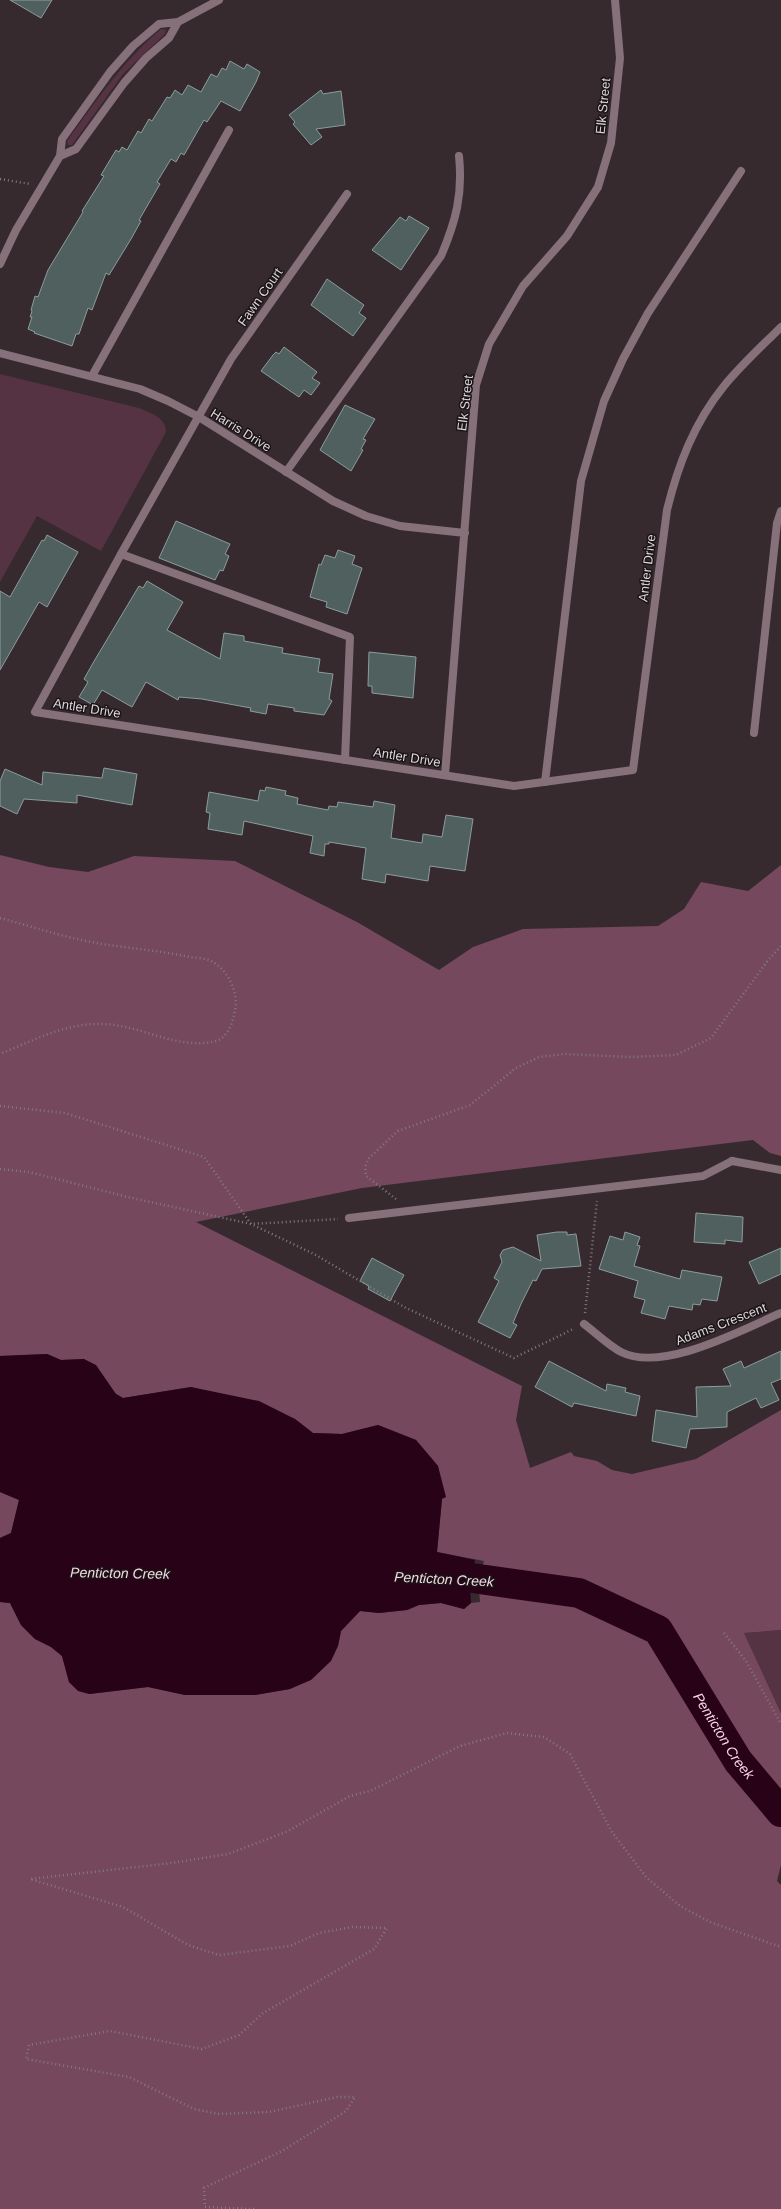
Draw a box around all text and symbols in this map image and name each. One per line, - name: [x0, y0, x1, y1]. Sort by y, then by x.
- street label: Elk Street: [593, 77, 613, 135]
- street label: Fawn Court: [235, 265, 286, 329]
- street label: Elk Street: [454, 374, 476, 432]
- street label: Harris Drive: [208, 405, 274, 455]
- street label: Antler Drive: [635, 533, 659, 603]
- street label: Antler Drive: [52, 695, 122, 721]
- street label: Antler Drive: [372, 744, 442, 770]
- street label: Adams Crescent: [673, 1300, 769, 1348]
- water label: Penticton Creek: [70, 1564, 171, 1582]
- water label: Penticton Creek: [394, 1568, 495, 1590]
- water label: Penticton Creek: [690, 1690, 758, 1783]

